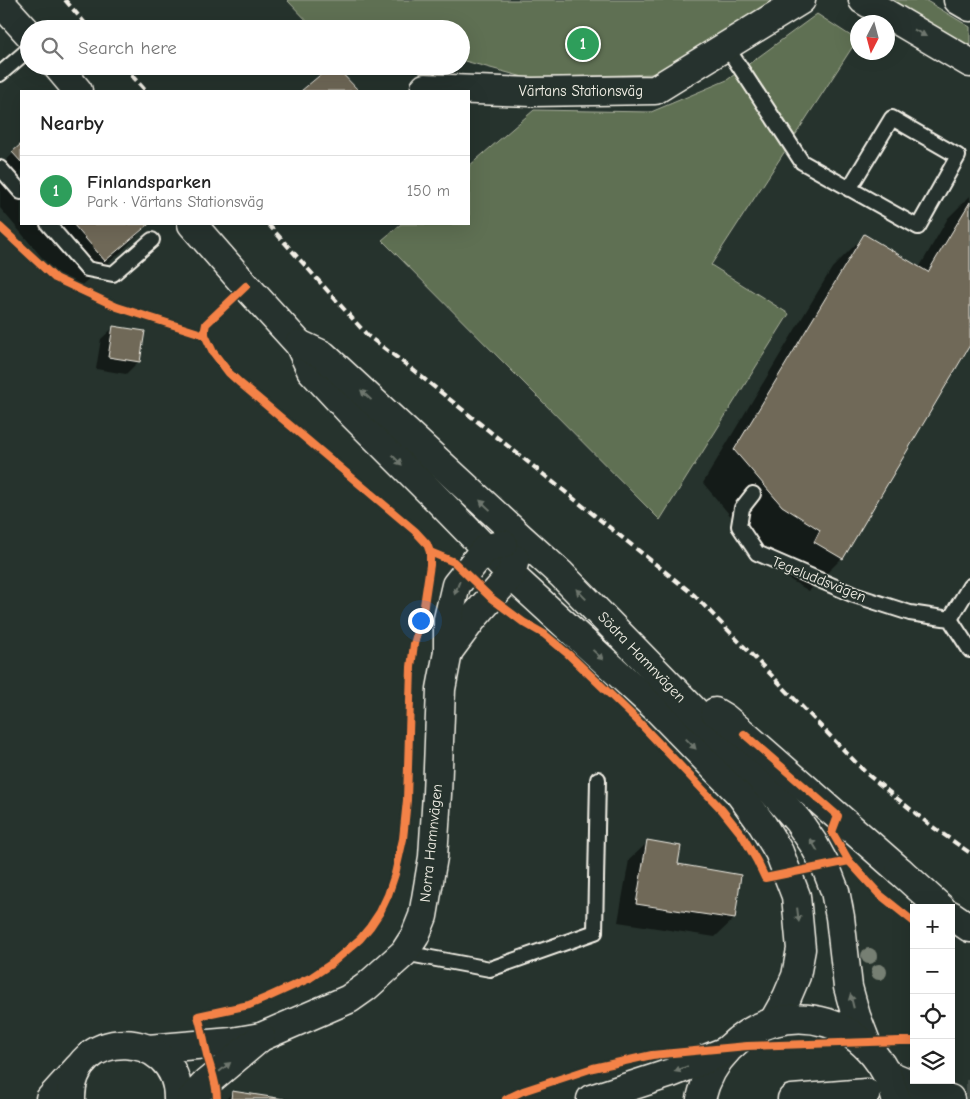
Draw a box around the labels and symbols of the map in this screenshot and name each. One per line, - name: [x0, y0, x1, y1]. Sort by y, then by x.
- north arrow: [850, 15, 895, 60]
- pin: 1: [567, 25, 599, 63]
- one-way arrow: [914, 29, 927, 38]
- street label: Värtans Stationsväg: [519, 82, 643, 100]
- one-way arrow: [360, 389, 372, 401]
- one-way arrow: [391, 454, 403, 466]
- one-way arrow: [480, 499, 492, 511]
- street label: Tegeluddsvägen: [769, 552, 869, 606]
- one-way arrow: [452, 581, 460, 595]
- one-way arrow: [575, 588, 587, 600]
- your location: [408, 608, 434, 634]
- street label: Södra Hamnvägen: [594, 608, 690, 706]
- one-way arrow: [592, 650, 605, 661]
- one-way arrow: [685, 737, 697, 749]
- street label: Norra Hamnvägen: [416, 783, 446, 903]
- one-way arrow: [809, 839, 818, 852]
- one-way arrow: [794, 907, 802, 923]
- one-way arrow: [848, 994, 856, 1009]
- one-way arrow: [219, 1062, 232, 1073]
- one-way arrow: [673, 1065, 688, 1073]

